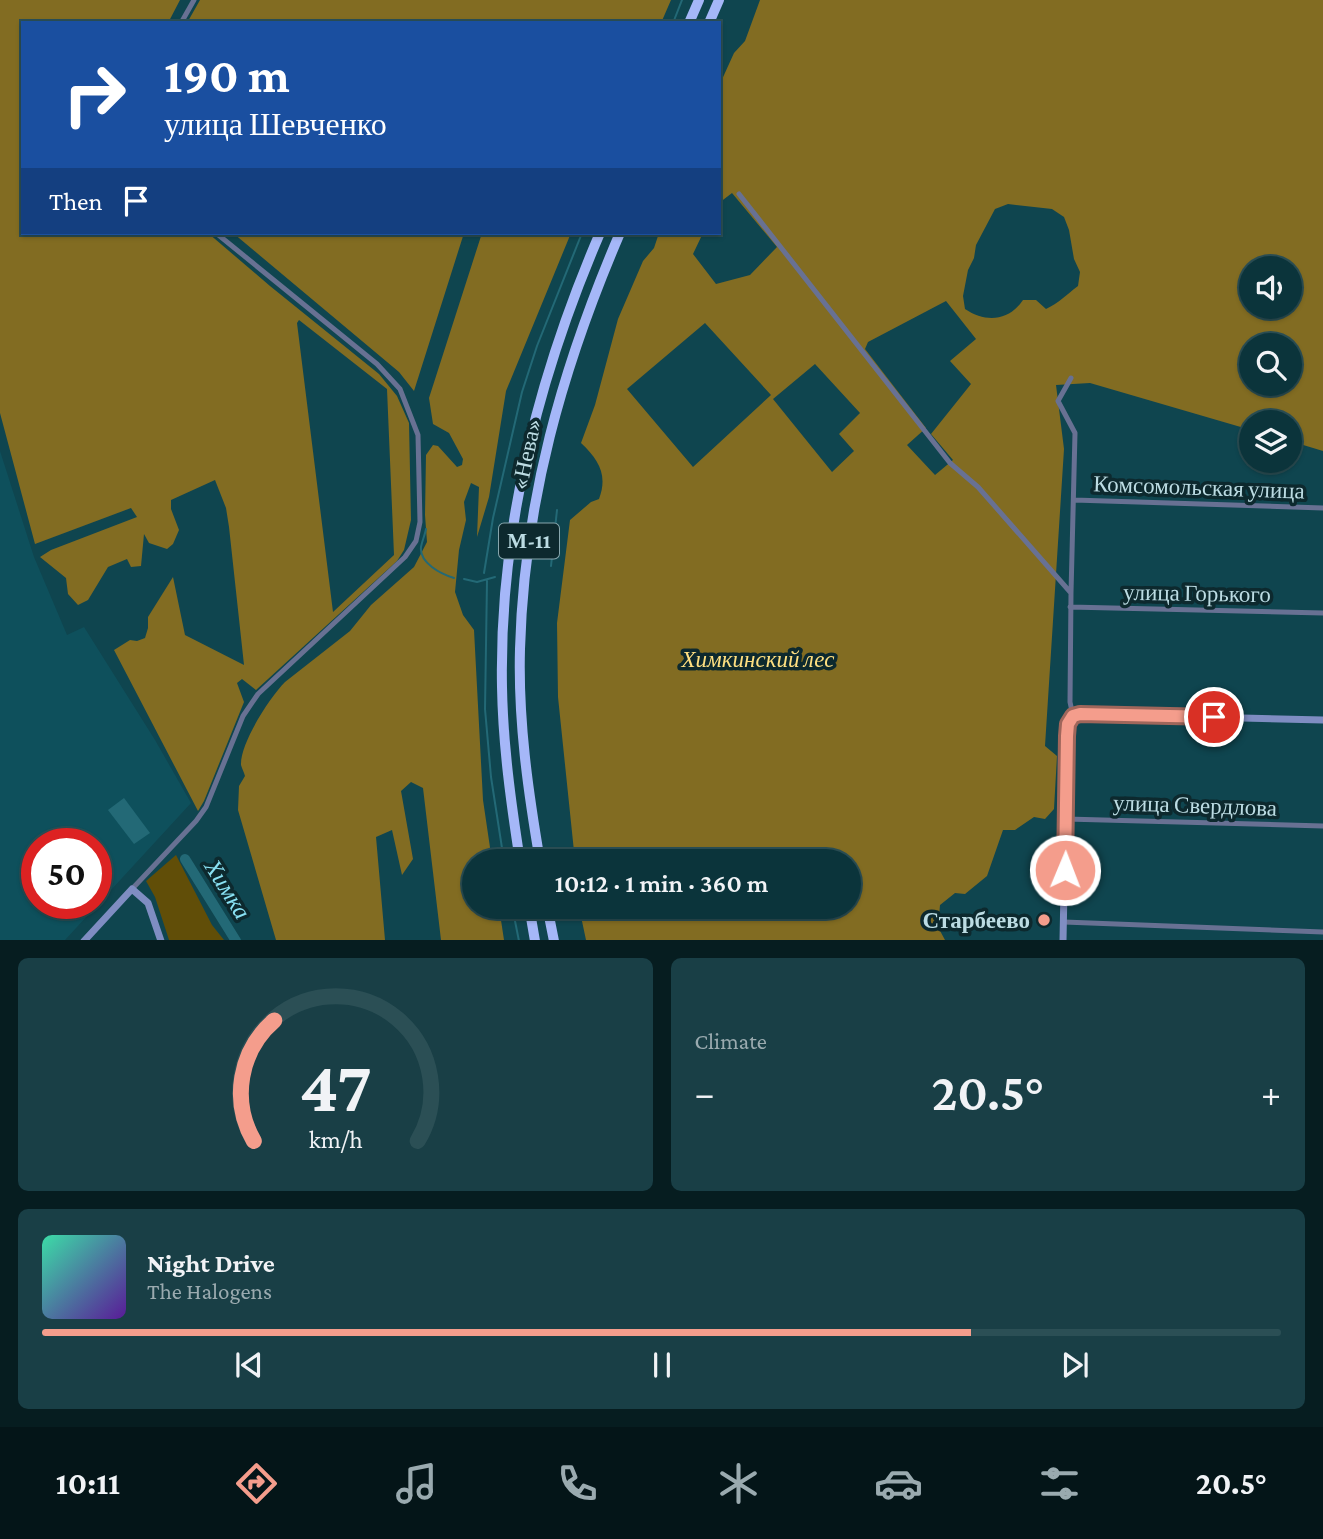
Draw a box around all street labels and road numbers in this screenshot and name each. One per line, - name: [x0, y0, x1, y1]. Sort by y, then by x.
- street label: «Нева»: [506, 416, 546, 492]
- street label: Комсомольская улица: [1093, 470, 1305, 504]
- road number: М-11: [499, 524, 559, 558]
- street label: улица Горького: [1123, 579, 1271, 607]
- street label: улица Свердлова: [1113, 789, 1277, 821]

